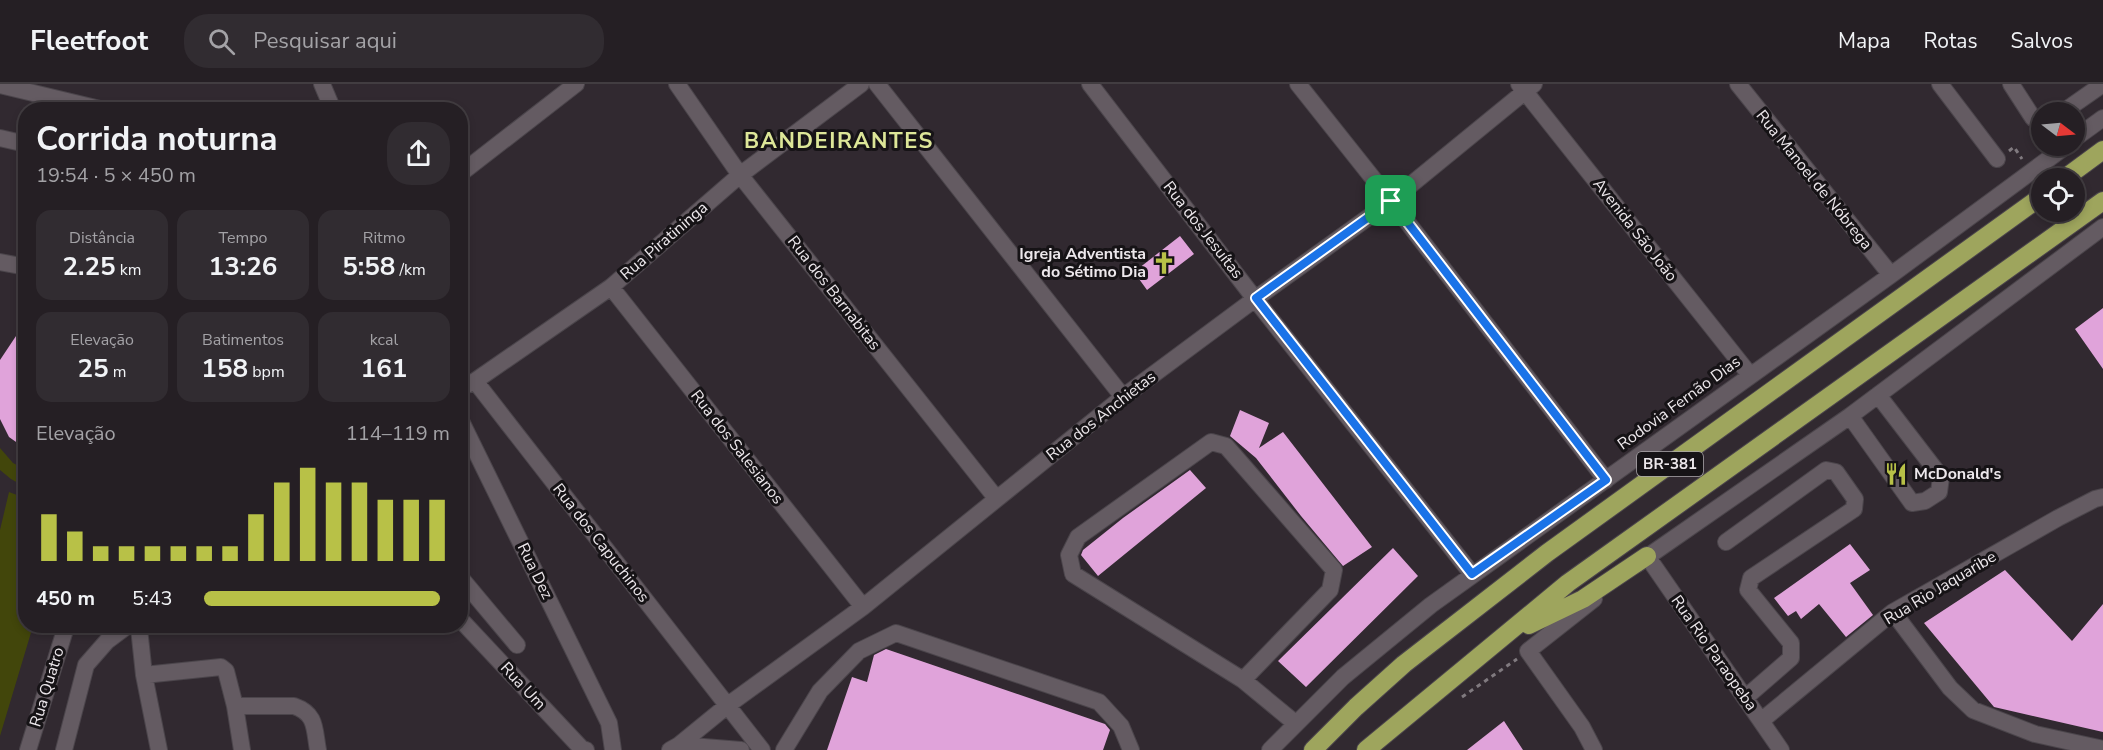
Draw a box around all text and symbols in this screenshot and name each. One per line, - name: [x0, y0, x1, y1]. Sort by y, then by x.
- search box: [184, 14, 604, 68]
- text: Fleetfoot: [30, 22, 148, 60]
- icon: search: [205, 25, 238, 58]
- text: Pesquisar aqui: [253, 26, 397, 56]
- text: Mapa: [1838, 27, 1891, 55]
- text: Rotas: [1924, 27, 1978, 55]
- text: Salvos: [2011, 27, 2073, 55]
- north arrow: [2031, 102, 2085, 156]
- map controls: [2031, 102, 2085, 222]
- street label: Rua Manoel de Nóbrega: [1751, 106, 1877, 254]
- text: Corrida noturna: [36, 117, 278, 162]
- button: share: [387, 122, 450, 185]
- district label: BANDEIRANTES: [744, 126, 934, 156]
- text: 19:54 · 5 × 450 m: [36, 162, 196, 189]
- button: locate: [2031, 168, 2085, 222]
- street label: Avenida São João: [1588, 174, 1682, 286]
- pin: [1365, 175, 1416, 226]
- street label: Rua dos Jesuítas: [1158, 177, 1248, 283]
- icon: arrive: [1374, 184, 1407, 217]
- street label: Rua Piratininga: [616, 197, 712, 285]
- text: Distância: [69, 227, 135, 249]
- text: Tempo: [219, 227, 267, 249]
- text: Ritmo: [363, 227, 405, 249]
- street label: Rua dos Barnabitas: [782, 231, 886, 355]
- place label: Igreja Adventista do Sétimo Dia: [1019, 243, 1146, 283]
- text: 2.25: [62, 249, 116, 284]
- text: 13:26: [209, 249, 277, 284]
- text: 5:58: [342, 249, 395, 284]
- church icon: Igreja Adventista do Sétimo Dia: [1151, 250, 1177, 276]
- text: km: [116, 259, 142, 281]
- text: /km: [395, 259, 426, 281]
- text: Elevação: [70, 329, 134, 351]
- text: Batimentos: [202, 329, 284, 351]
- text: kcal: [370, 329, 398, 351]
- text: 25: [77, 351, 109, 386]
- text: 158: [201, 351, 248, 386]
- text: 161: [361, 351, 407, 386]
- street label: Rodovia Fernão Dias: [1613, 351, 1745, 455]
- text: m: [109, 361, 127, 383]
- text: bpm: [248, 361, 285, 383]
- street label: Rua dos Anchietas: [1042, 366, 1160, 466]
- street label: Rua dos Salesianos: [685, 385, 789, 509]
- text: Elevação: [36, 420, 116, 447]
- text: 114–119 m: [346, 420, 450, 447]
- road number: BR-381: [1637, 452, 1703, 476]
- restaurant icon: McDonald's: [1883, 461, 1909, 487]
- place label: McDonald's: [1914, 463, 2001, 485]
- street label: Rua dos Capuchinos: [548, 479, 654, 607]
- street label: Rua Dez: [512, 539, 558, 603]
- street label: Rua Rio Jaquaribe: [1880, 546, 2000, 630]
- text: 450 m: [36, 585, 95, 612]
- text: 5:43: [132, 585, 173, 612]
- street label: Rua Rio Paraopeba: [1666, 591, 1762, 715]
- street label: Rua Quatro: [24, 644, 70, 729]
- street label: Rua Um: [495, 657, 551, 715]

